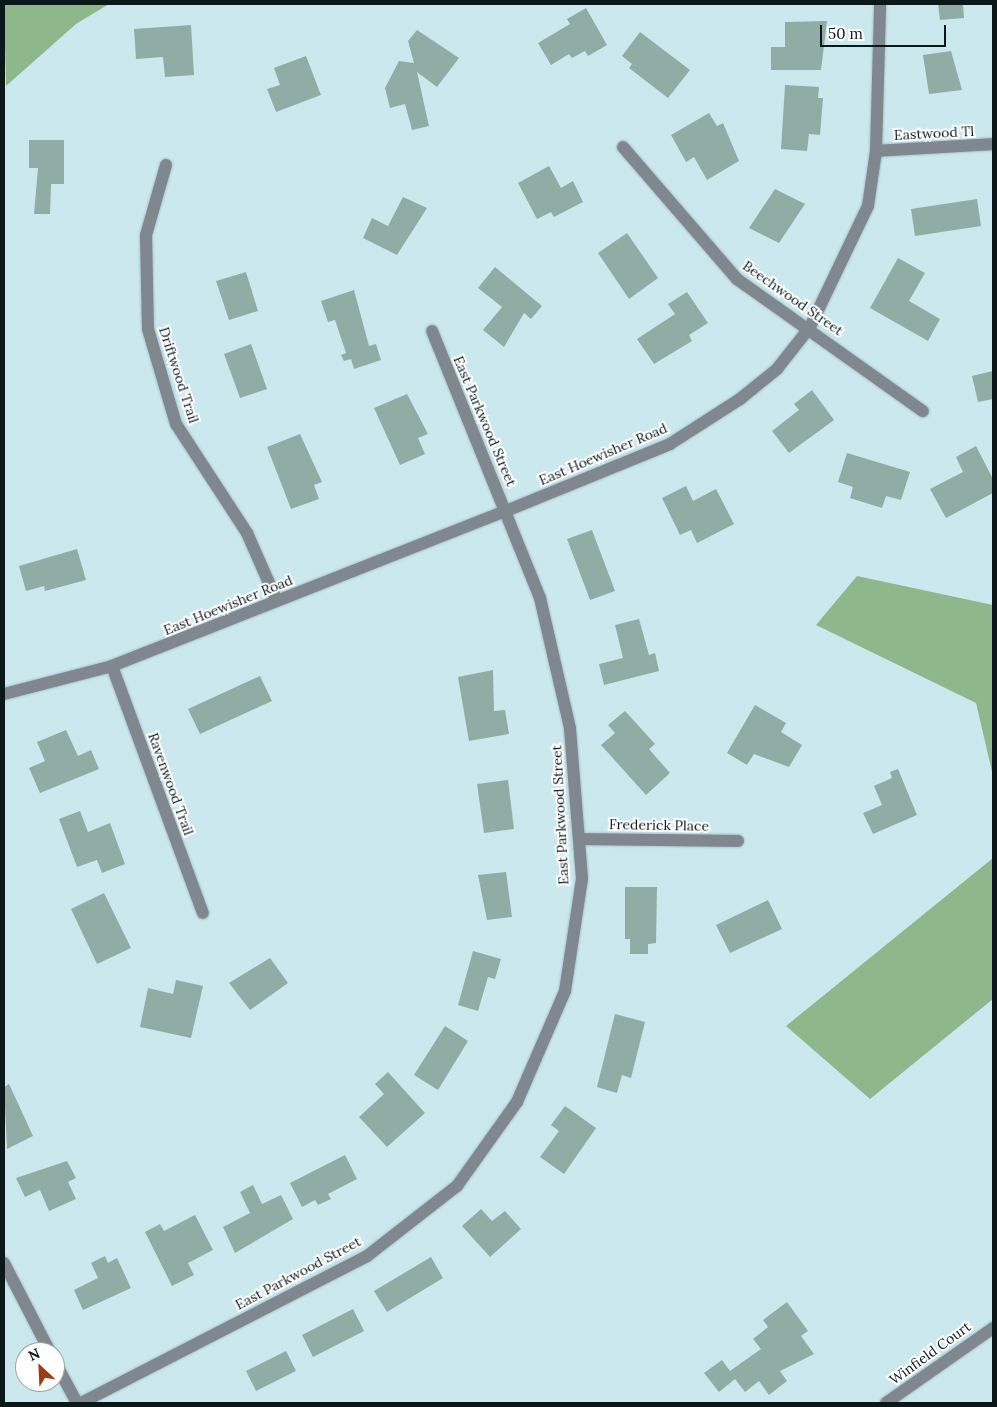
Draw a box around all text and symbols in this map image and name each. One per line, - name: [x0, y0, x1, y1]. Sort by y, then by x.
- scale bar: [822, 15, 948, 47]
- text: 50 m: [828, 24, 863, 43]
- street label: Eastwood Tl: [893, 123, 975, 143]
- street label: Beechwood Street: [740, 257, 846, 339]
- street label: Driftwood Trail: [156, 325, 202, 425]
- street label: East Parkwood Street: [450, 353, 520, 489]
- street label: East Hoewisher Road: [536, 419, 670, 489]
- street label: East Hoewisher Road: [161, 571, 295, 639]
- street label: Ravenwood Trail: [145, 730, 197, 838]
- street label: East Parkwood Street: [548, 745, 572, 885]
- street label: Frederick Place: [609, 816, 709, 834]
- street label: East Parkwood Street: [232, 1233, 364, 1313]
- street label: Winfield Court: [886, 1318, 974, 1388]
- north arrow: [15, 1342, 65, 1392]
- text: N: [25, 1344, 43, 1365]

